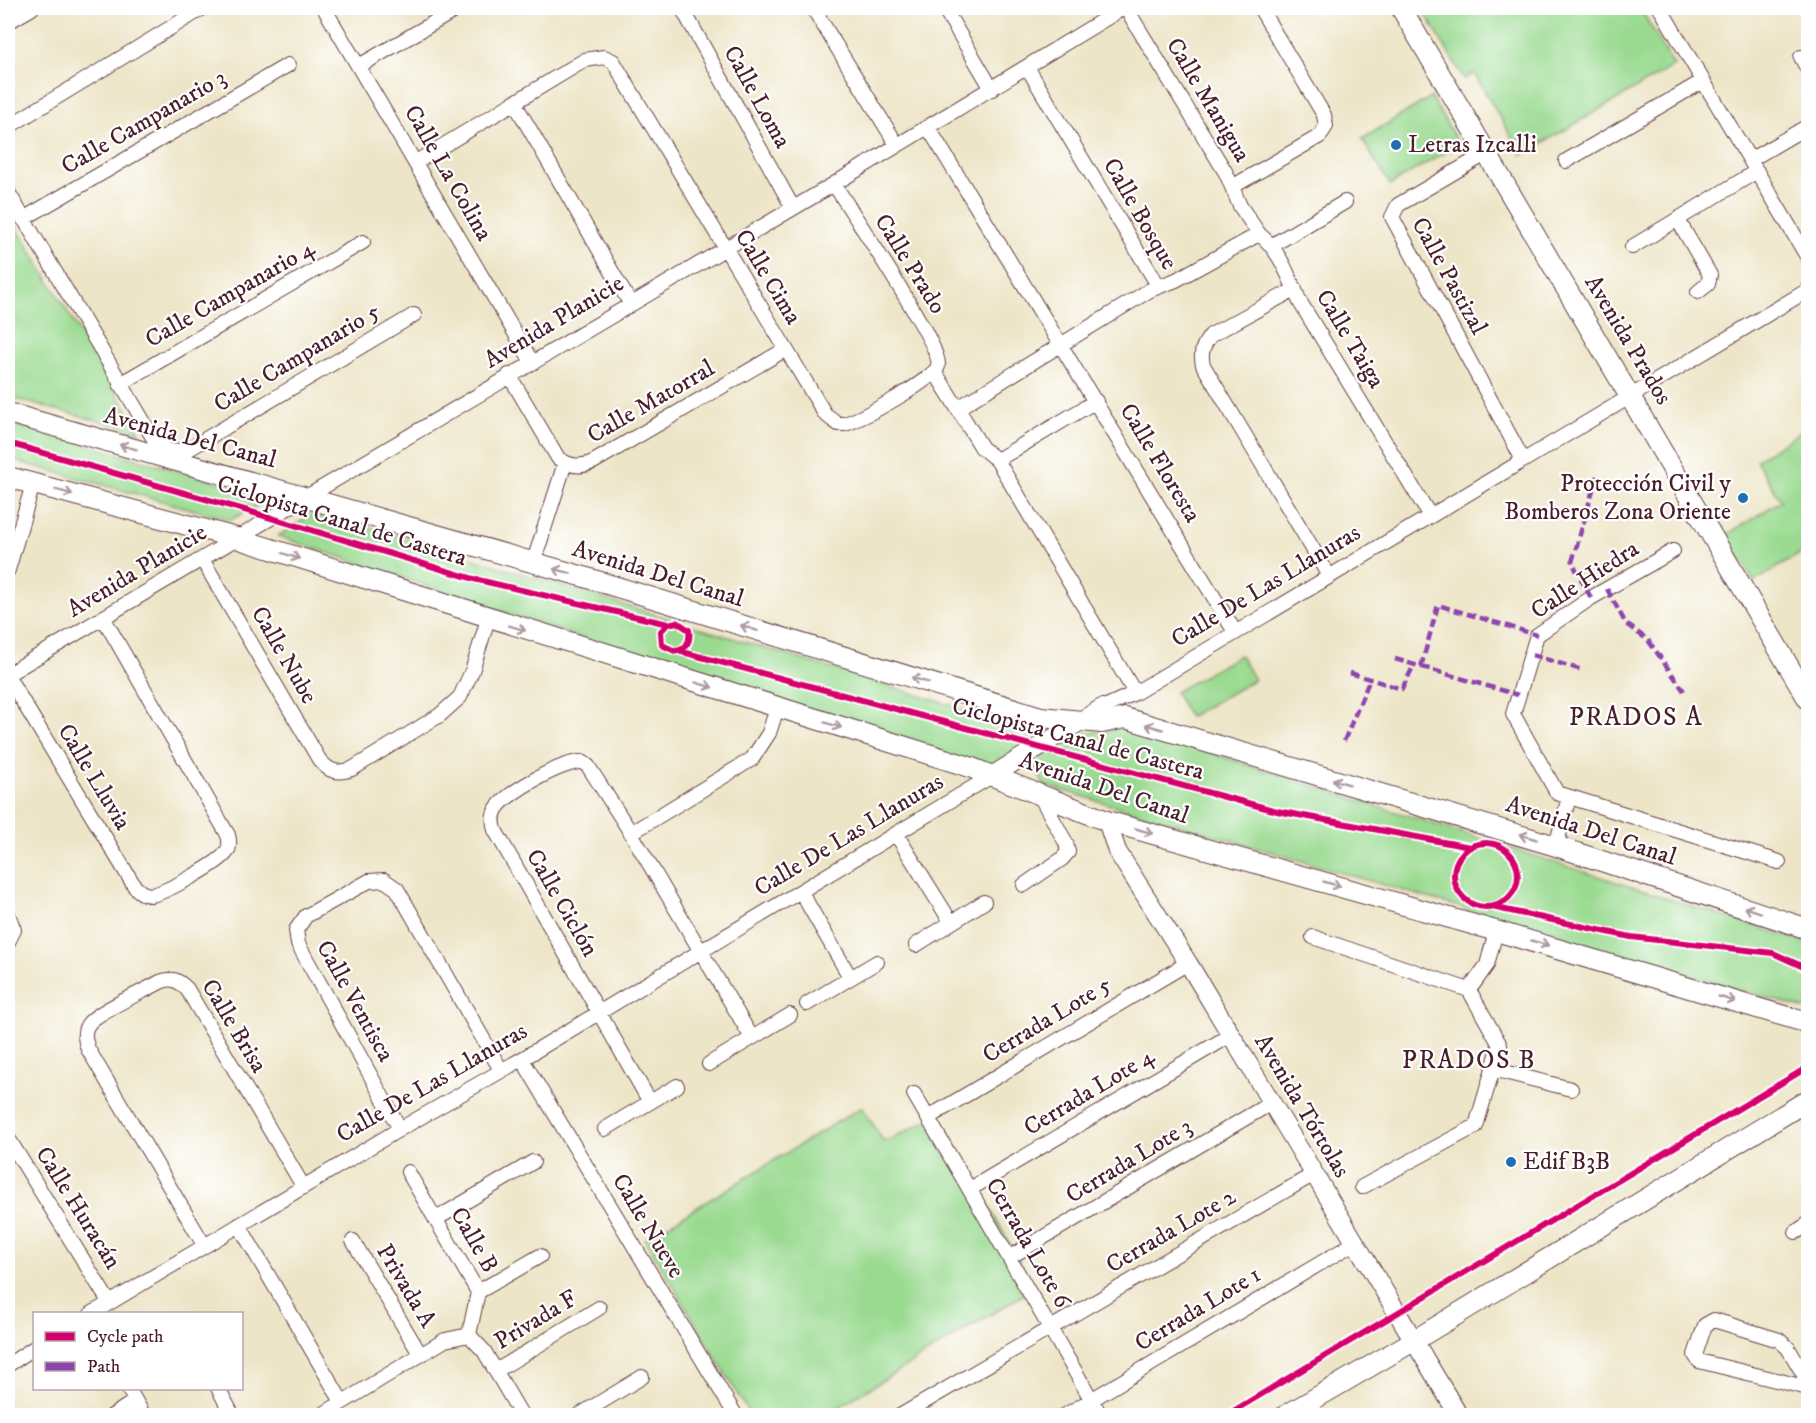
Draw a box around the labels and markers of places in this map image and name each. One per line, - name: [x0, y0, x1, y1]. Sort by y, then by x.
- place label: Letras Izcalli: [1408, 130, 1537, 160]
- marker: Letras Izcalli: [1389, 138, 1403, 152]
- place label: Protección Civil y Bomberos Zona Oriente: [1504, 469, 1732, 527]
- marker: Protección Civil y Bomberos Zona Oriente: [1736, 491, 1750, 505]
- place label: Edif B3B: [1523, 1147, 1610, 1177]
- marker: Edif B3B: [1504, 1155, 1518, 1169]

